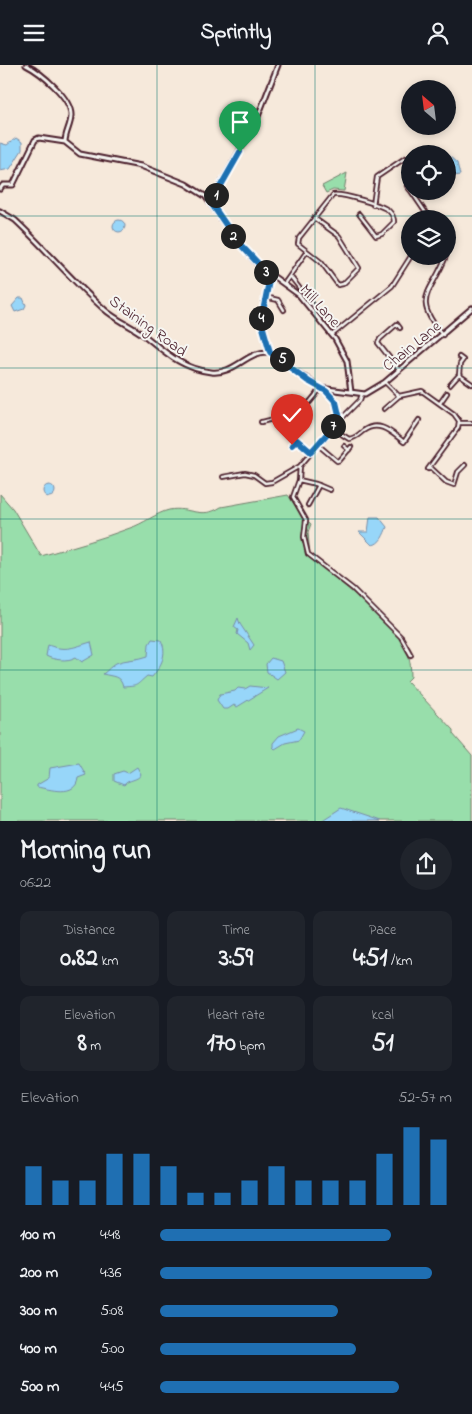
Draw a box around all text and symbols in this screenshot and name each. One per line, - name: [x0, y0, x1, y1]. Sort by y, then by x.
- text: Sprintly: [200, 17, 272, 49]
- icon: menu: [20, 19, 48, 47]
- icon: person: [424, 19, 452, 47]
- north arrow: [401, 80, 456, 135]
- map controls: [401, 80, 456, 265]
- pin: [219, 101, 261, 152]
- icon: arrive: [226, 108, 254, 136]
- button: locate: [401, 145, 456, 200]
- pin: 1: [204, 183, 228, 207]
- text: 1: [214, 185, 219, 206]
- button: layers: [401, 210, 456, 265]
- pin: 2: [220, 223, 246, 249]
- text: 2: [230, 226, 237, 247]
- pin: 3: [254, 259, 278, 285]
- text: 3: [264, 262, 269, 283]
- street label: Mill Lane: [293, 279, 346, 334]
- street label: Staining Road: [104, 290, 192, 363]
- pin: 4: [248, 305, 274, 331]
- text: 4: [259, 308, 264, 329]
- street label: Chain Lane: [378, 315, 447, 378]
- pin: 5: [270, 347, 294, 371]
- text: 5: [278, 349, 287, 370]
- pin: [271, 394, 313, 445]
- icon: check: [278, 401, 306, 429]
- pin: 7: [320, 413, 346, 439]
- text: 7: [331, 416, 336, 437]
- text: Morning run: [20, 831, 151, 872]
- button: share: [400, 838, 452, 890]
- text: 06:22: [20, 871, 51, 895]
- text: Distance: [64, 920, 115, 941]
- text: Time: [222, 920, 250, 941]
- text: Pace: [369, 920, 396, 941]
- text: 0.82: [60, 941, 98, 977]
- text: 3:59: [219, 941, 253, 977]
- text: 4:51: [353, 941, 388, 977]
- text: km: [98, 951, 118, 972]
- text: /km: [388, 951, 412, 972]
- text: Elevation: [64, 1005, 115, 1026]
- text: Heart rate: [207, 1005, 265, 1026]
- text: kcal: [372, 1005, 394, 1026]
- text: 8: [77, 1026, 87, 1062]
- text: 170: [207, 1026, 236, 1062]
- text: 51: [372, 1026, 394, 1062]
- text: m: [87, 1036, 101, 1057]
- text: bpm: [236, 1036, 265, 1057]
- text: Elevation: [20, 1086, 79, 1110]
- text: 52–57 m: [398, 1086, 452, 1110]
- text: 100 m: [20, 1223, 55, 1247]
- text: 4:48: [100, 1223, 121, 1247]
- text: 200 m: [20, 1261, 58, 1285]
- text: 4:36: [100, 1261, 122, 1285]
- text: 300 m: [20, 1299, 57, 1323]
- text: 5:08: [100, 1299, 123, 1323]
- text: 400 m: [20, 1337, 57, 1361]
- text: 5:00: [100, 1337, 124, 1361]
- text: 500 m: [20, 1375, 59, 1399]
- text: 4:45: [100, 1375, 124, 1399]

